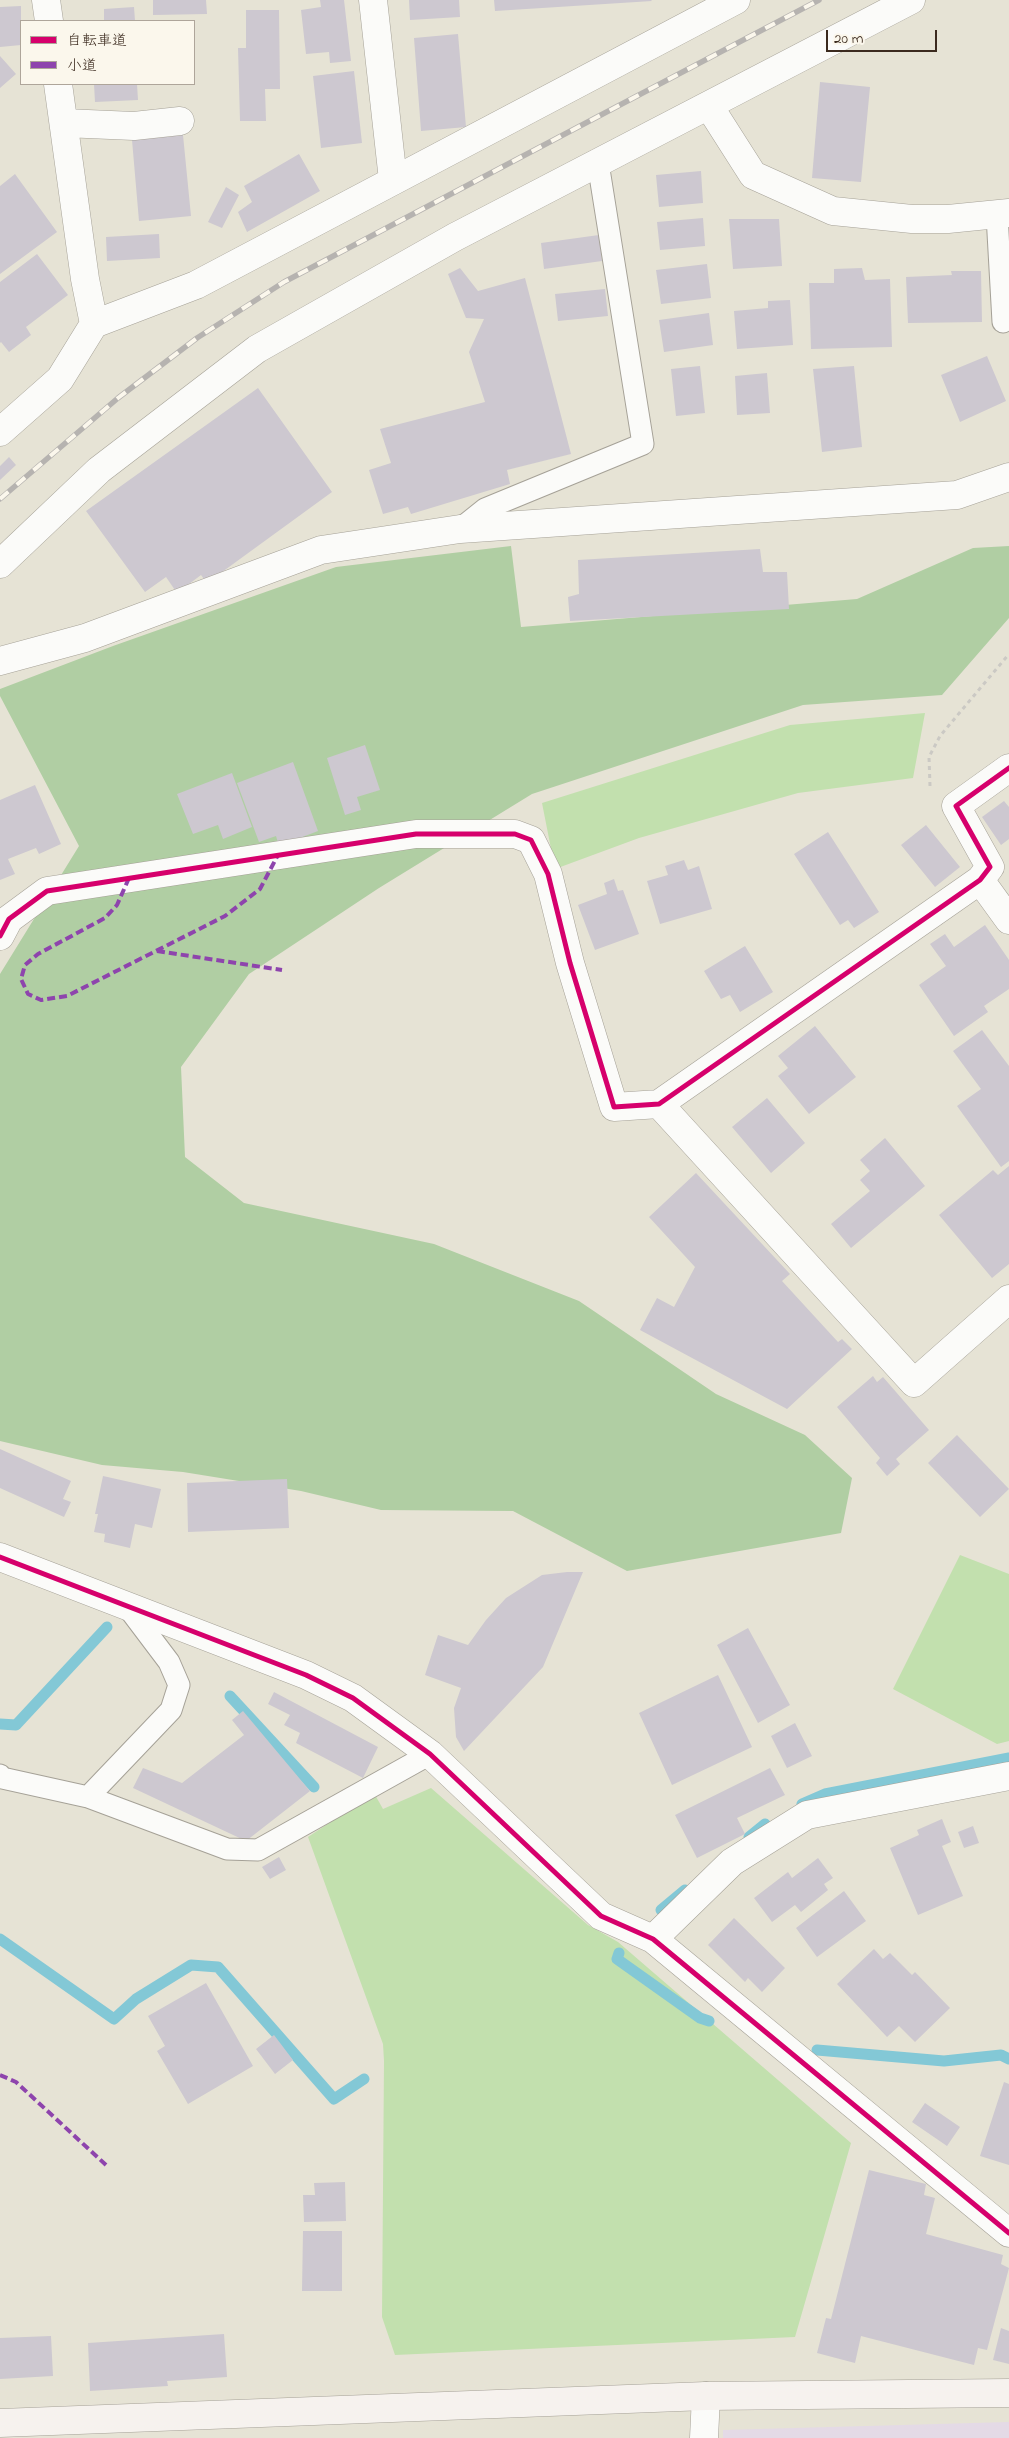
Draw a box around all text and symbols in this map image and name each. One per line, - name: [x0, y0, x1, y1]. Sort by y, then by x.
- legend: [20, 20, 195, 85]
- scale bar: [829, 20, 940, 52]
- text: 20 m: [834, 28, 863, 50]
- text: 自転車道: [67, 30, 127, 52]
- text: 小道: [67, 55, 97, 77]

